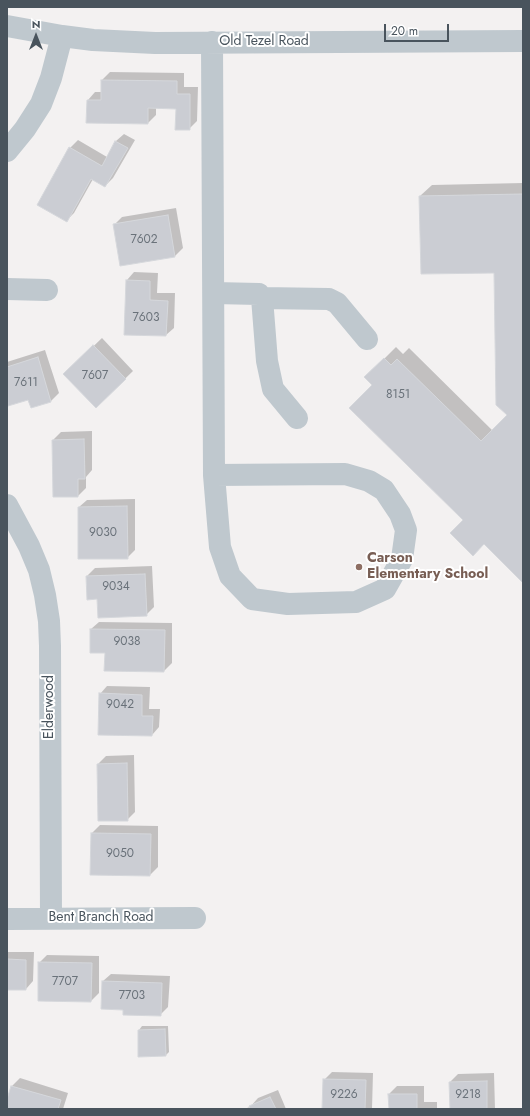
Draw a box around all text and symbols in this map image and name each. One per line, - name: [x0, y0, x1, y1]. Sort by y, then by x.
- north arrow: [16, 16, 56, 56]
- text: N: [32, 16, 40, 32]
- scale bar: [386, 16, 451, 42]
- text: 20 m: [391, 22, 418, 40]
- street label: Old Tezel Road: [219, 34, 309, 50]
- house number: 7602: [130, 233, 158, 247]
- house number: 7603: [133, 311, 159, 325]
- house number: 7607: [82, 369, 108, 383]
- house number: 7611: [14, 376, 38, 390]
- house number: 8151: [386, 388, 410, 402]
- house number: 9030: [89, 526, 117, 540]
- place label: Carson Elementary School: [367, 551, 488, 584]
- marker: Carson Elementary School: [354, 562, 364, 572]
- house number: 9034: [102, 580, 130, 594]
- house number: 9038: [113, 635, 141, 649]
- street label: Elderwood: [42, 675, 58, 739]
- house number: 9042: [106, 698, 134, 712]
- house number: 9050: [106, 847, 134, 861]
- street label: Bent Branch Road: [48, 910, 154, 926]
- house number: 7707: [52, 975, 78, 989]
- house number: 7703: [119, 989, 145, 1003]
- house number: 9226: [330, 1088, 358, 1102]
- house number: 9218: [455, 1088, 481, 1102]

